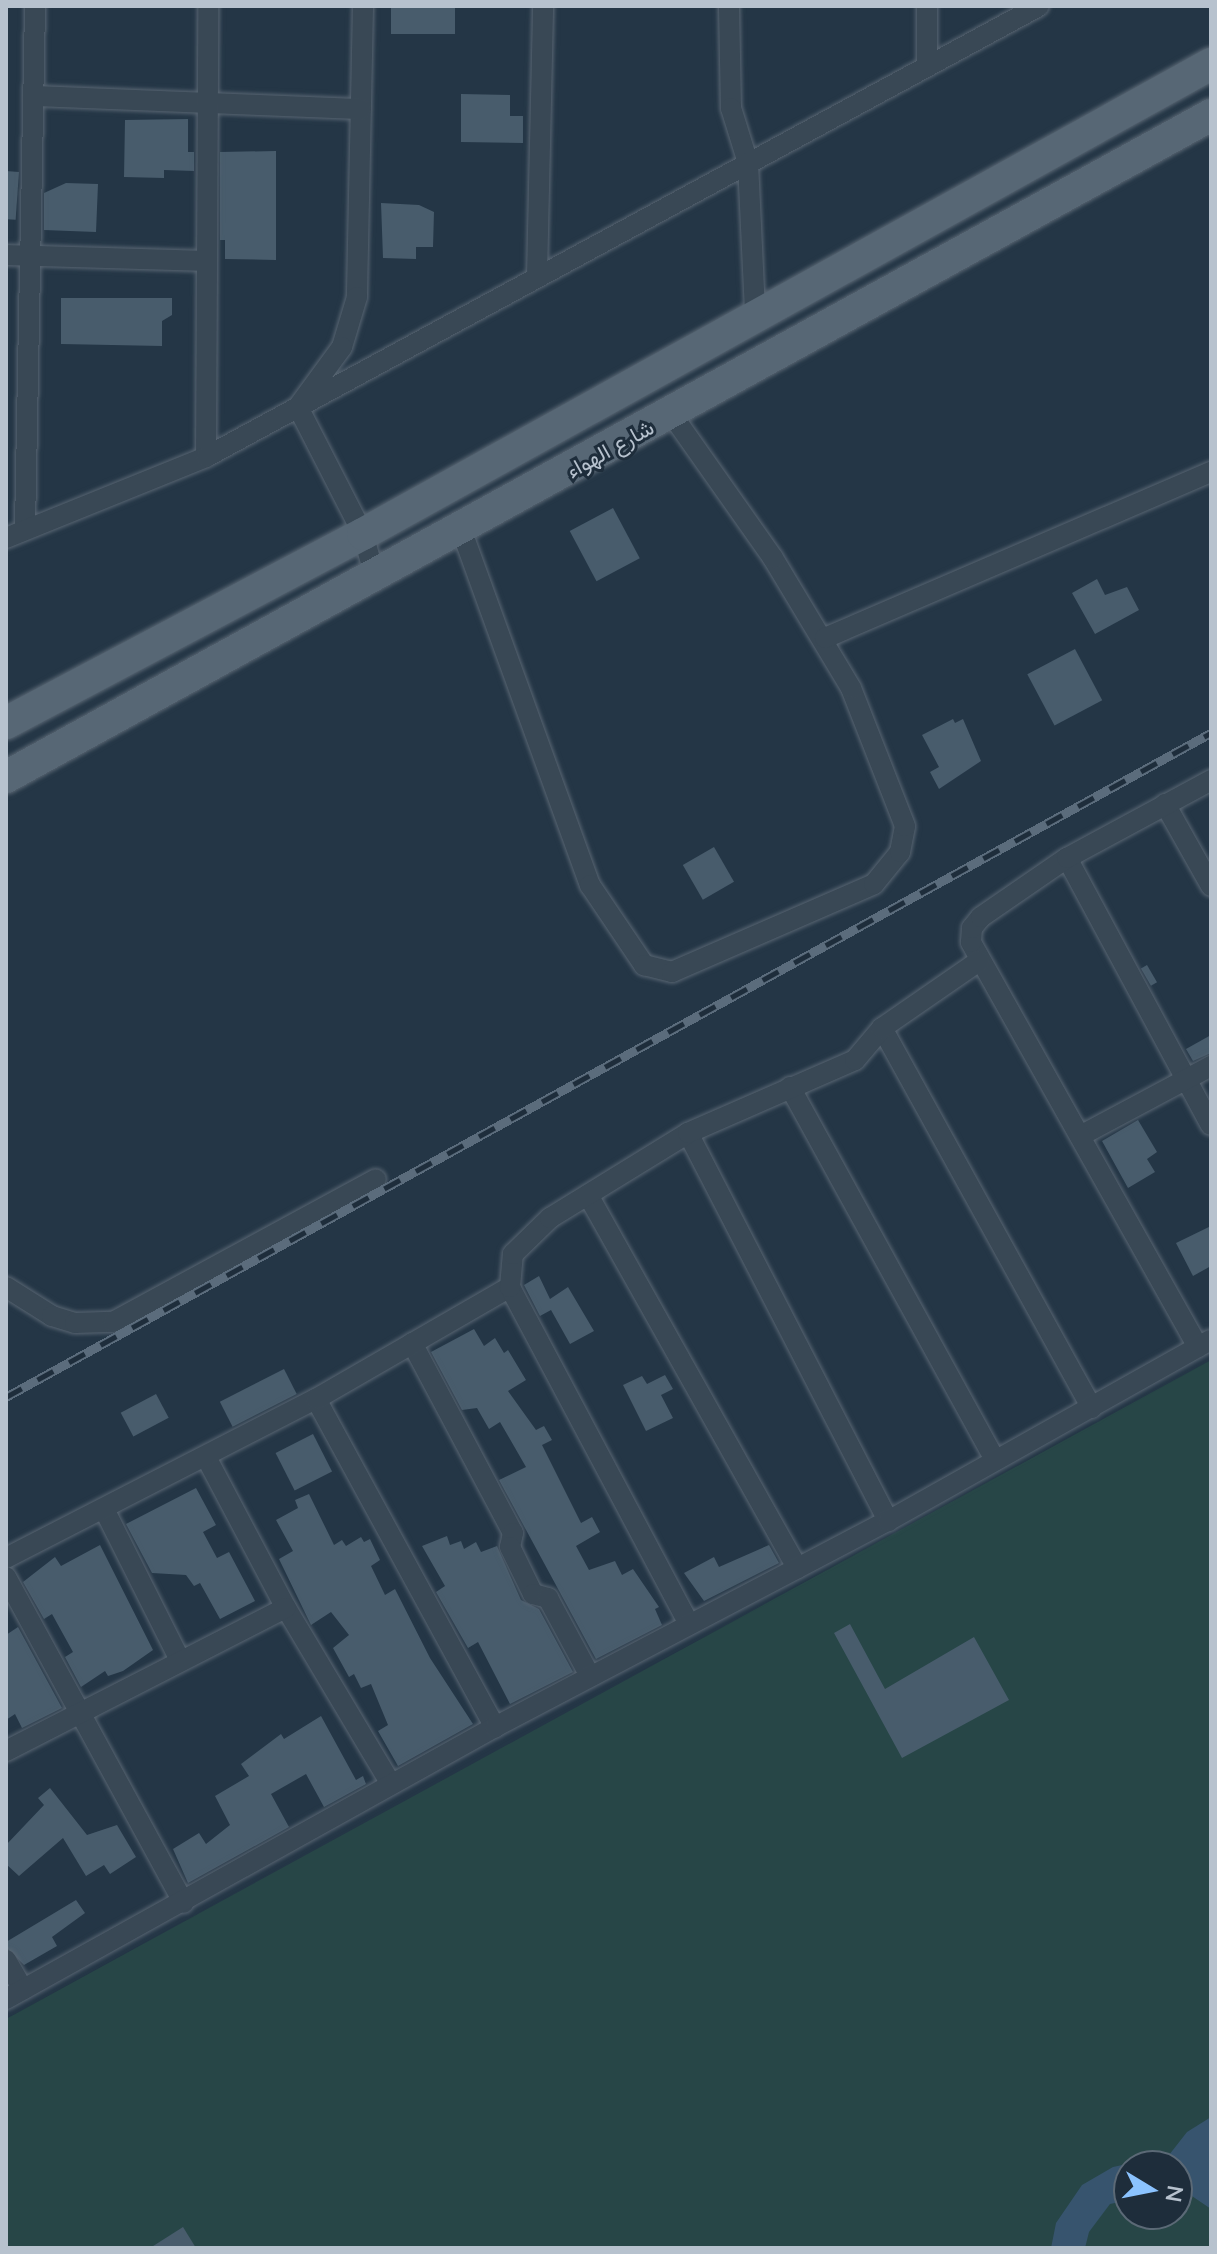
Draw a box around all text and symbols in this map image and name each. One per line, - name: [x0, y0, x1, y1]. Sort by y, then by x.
- street label: شارع الهواء: [562, 414, 658, 484]
- north arrow: [1113, 2150, 1193, 2230]
- text: N: [1159, 2183, 1190, 2204]

